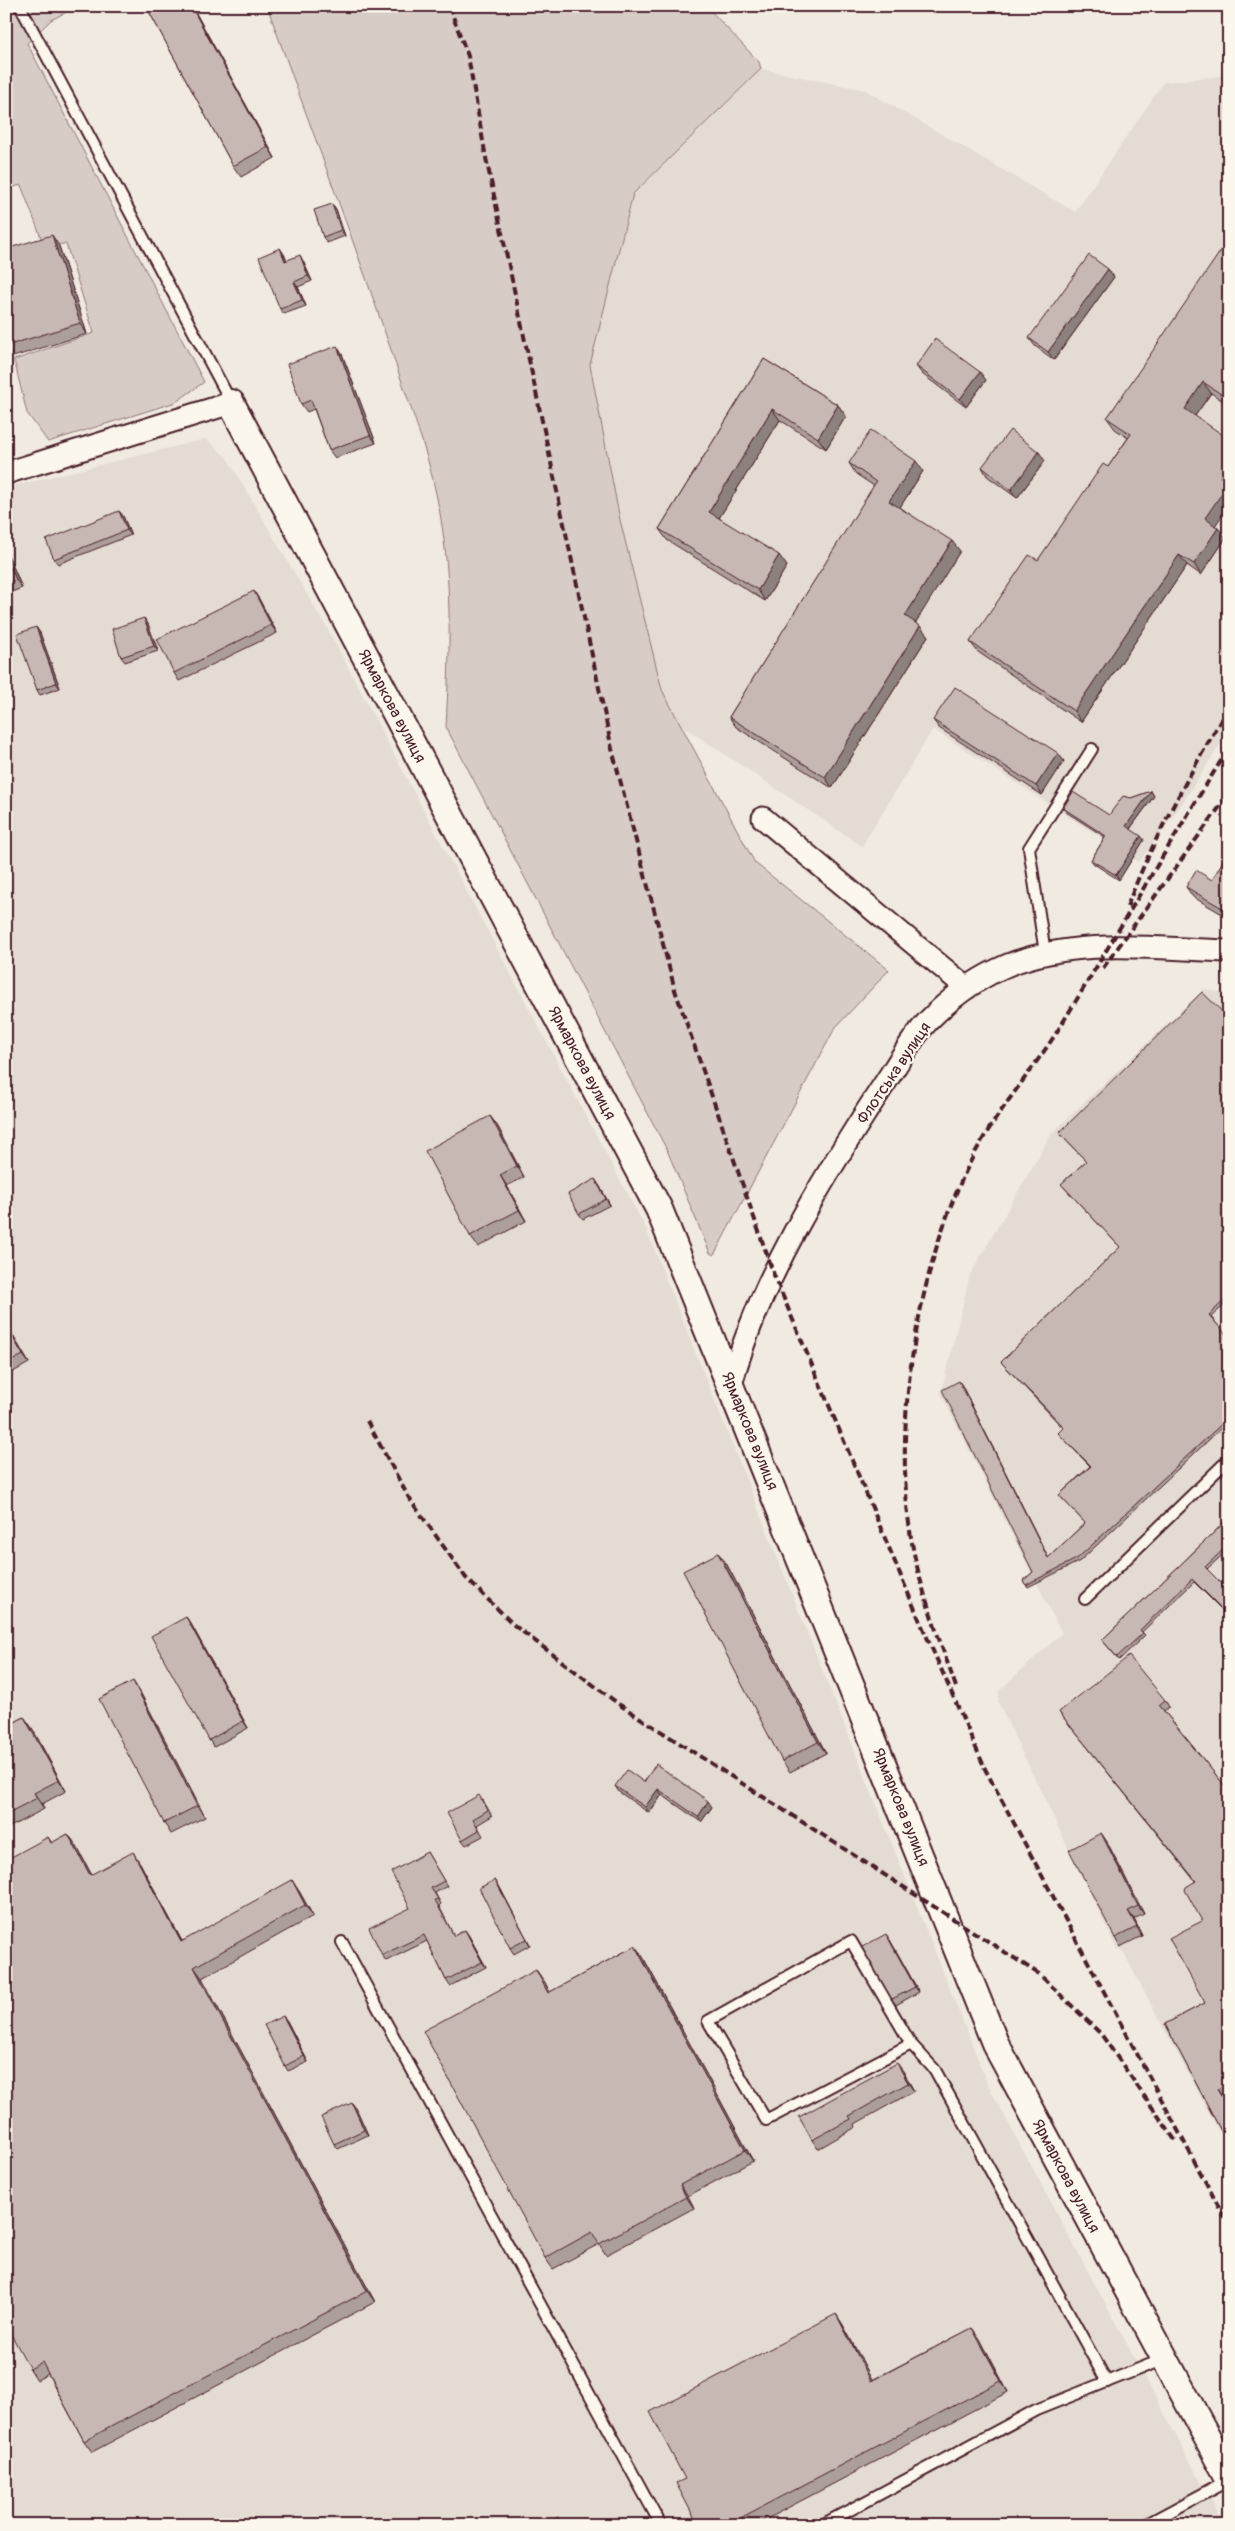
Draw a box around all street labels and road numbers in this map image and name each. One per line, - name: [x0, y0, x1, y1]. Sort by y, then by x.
- street label: Ярмаркова вулиця: [354, 646, 430, 766]
- street label: Ярмаркова вулиця: [544, 1003, 620, 1123]
- street label: Флотська вулиця: [853, 1018, 935, 1128]
- street label: Ярмаркова вулиця: [717, 1369, 783, 1493]
- street label: Ярмаркова вулиця: [868, 1745, 934, 1869]
- street label: Ярмаркова вулиця: [1028, 2116, 1104, 2236]

